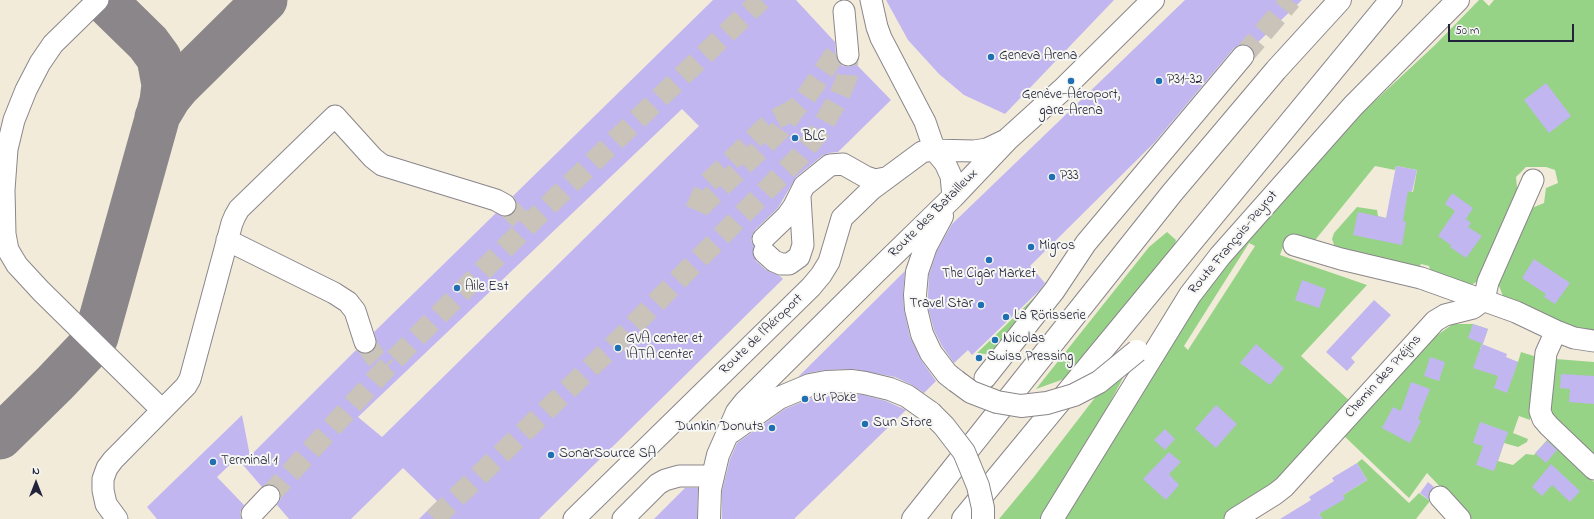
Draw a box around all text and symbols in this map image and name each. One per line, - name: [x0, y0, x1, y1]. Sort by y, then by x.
- scale bar: [1450, 16, 1576, 42]
- text: 50 m: [1455, 22, 1479, 40]
- place label: Geneva Arena: [999, 49, 1077, 65]
- marker: Geneva Arena: [986, 52, 996, 62]
- place label: P31-32: [1167, 73, 1202, 89]
- marker: Genève-Aéroport, gare-Arena: [1066, 76, 1076, 86]
- marker: P31-32: [1154, 76, 1164, 86]
- place label: Genève-Aéroport, gare-Arena: [1022, 88, 1120, 120]
- place label: BLC: [803, 130, 825, 146]
- marker: BLC: [790, 133, 800, 143]
- street label: Route des Batailleux: [886, 166, 982, 262]
- place label: P33: [1060, 169, 1079, 185]
- marker: P33: [1047, 172, 1057, 182]
- street label: Route François-Peyrot: [1186, 188, 1282, 298]
- place label: Migros: [1039, 239, 1075, 255]
- marker: Migros: [1026, 242, 1036, 252]
- marker: The Cigar Market: [984, 255, 994, 265]
- place label: The Cigar Market: [942, 267, 1036, 283]
- place label: Aile Est: [465, 280, 509, 296]
- marker: Aile Est: [452, 283, 462, 293]
- street label: Route de l'Aéroport: [717, 291, 807, 379]
- place label: Travel Star: [910, 297, 973, 313]
- marker: Travel Star: [976, 300, 986, 310]
- place label: La Rörisserie: [1014, 309, 1086, 325]
- marker: La Rörisserie: [1001, 312, 1011, 322]
- place label: GVA center et IATA center: [626, 332, 703, 364]
- place label: Nicolas: [1003, 332, 1045, 348]
- street label: Chemin des Préjins: [1342, 332, 1426, 422]
- marker: Nicolas: [990, 335, 1000, 345]
- marker: GVA center et IATA center: [613, 343, 623, 353]
- place label: Swiss Pressing: [987, 350, 1073, 366]
- marker: Swiss Pressing: [974, 353, 984, 363]
- place label: Ur Poke: [813, 391, 856, 407]
- marker: Ur Poke: [800, 394, 810, 404]
- place label: Sun Store: [873, 416, 932, 432]
- marker: Sun Store: [860, 419, 870, 429]
- place label: Dunkin Donuts: [676, 420, 764, 436]
- marker: Dunkin Donuts: [767, 423, 777, 433]
- place label: SonarSource SA: [559, 447, 656, 463]
- marker: SonarSource SA: [546, 450, 556, 460]
- place label: Terminal 1: [221, 454, 278, 470]
- marker: Terminal 1: [208, 457, 218, 467]
- north arrow: [16, 463, 56, 503]
- text: N: [32, 463, 40, 479]

